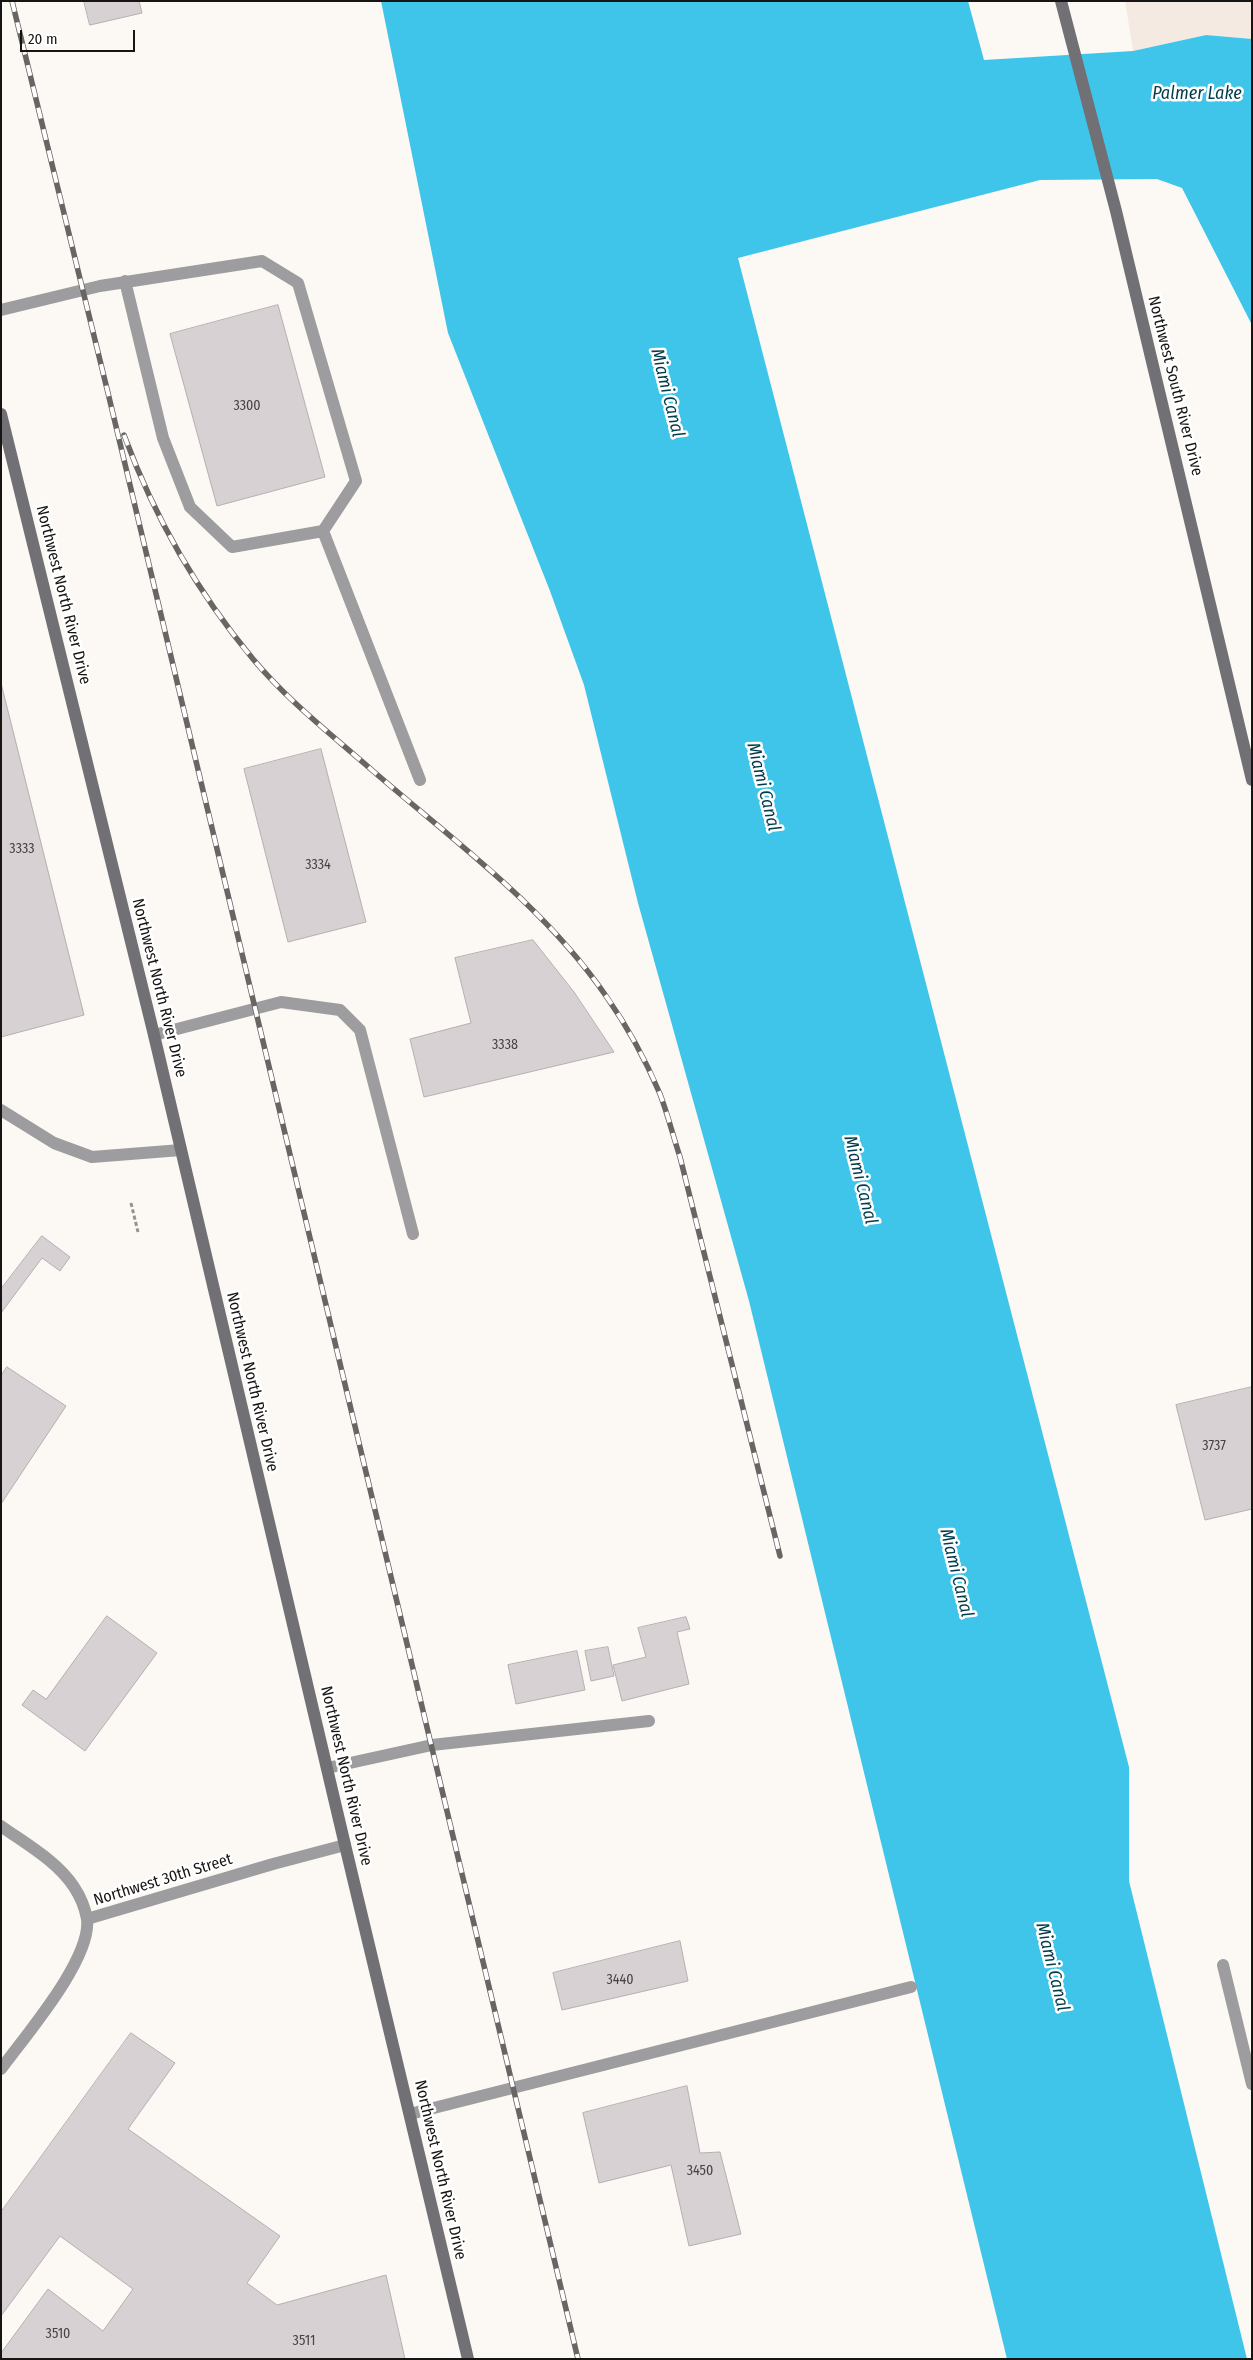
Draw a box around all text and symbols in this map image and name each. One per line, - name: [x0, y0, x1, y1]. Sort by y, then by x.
- scale bar: [22, 20, 138, 52]
- text: 20 m: [28, 30, 58, 48]
- water label: Palmer Lake: [1152, 83, 1242, 105]
- street label: Northwest South River Drive: [1143, 294, 1207, 478]
- water label: Miami Canal: [646, 346, 688, 440]
- house number: 3300: [233, 398, 261, 414]
- street label: Northwest North River Drive: [31, 504, 95, 686]
- water label: Miami Canal: [742, 740, 784, 834]
- house number: 3333: [9, 841, 35, 857]
- house number: 3334: [305, 857, 331, 873]
- street label: Northwest North River Drive: [127, 897, 191, 1079]
- house number: 3338: [492, 1037, 518, 1053]
- water label: Miami Canal: [839, 1133, 881, 1227]
- street label: Northwest North River Drive: [222, 1290, 282, 1474]
- house number: 3737: [1202, 1438, 1226, 1454]
- water label: Miami Canal: [935, 1526, 977, 1620]
- street label: Northwest North River Drive: [316, 1684, 376, 1868]
- street label: Northwest 30th Street: [91, 1850, 235, 1910]
- water label: Miami Canal: [1031, 1920, 1073, 2014]
- house number: 3440: [606, 1972, 634, 1988]
- street label: Northwest North River Drive: [410, 2078, 470, 2262]
- house number: 3450: [687, 2163, 713, 2179]
- house number: 3510: [46, 2326, 70, 2342]
- house number: 3511: [293, 2333, 315, 2349]

